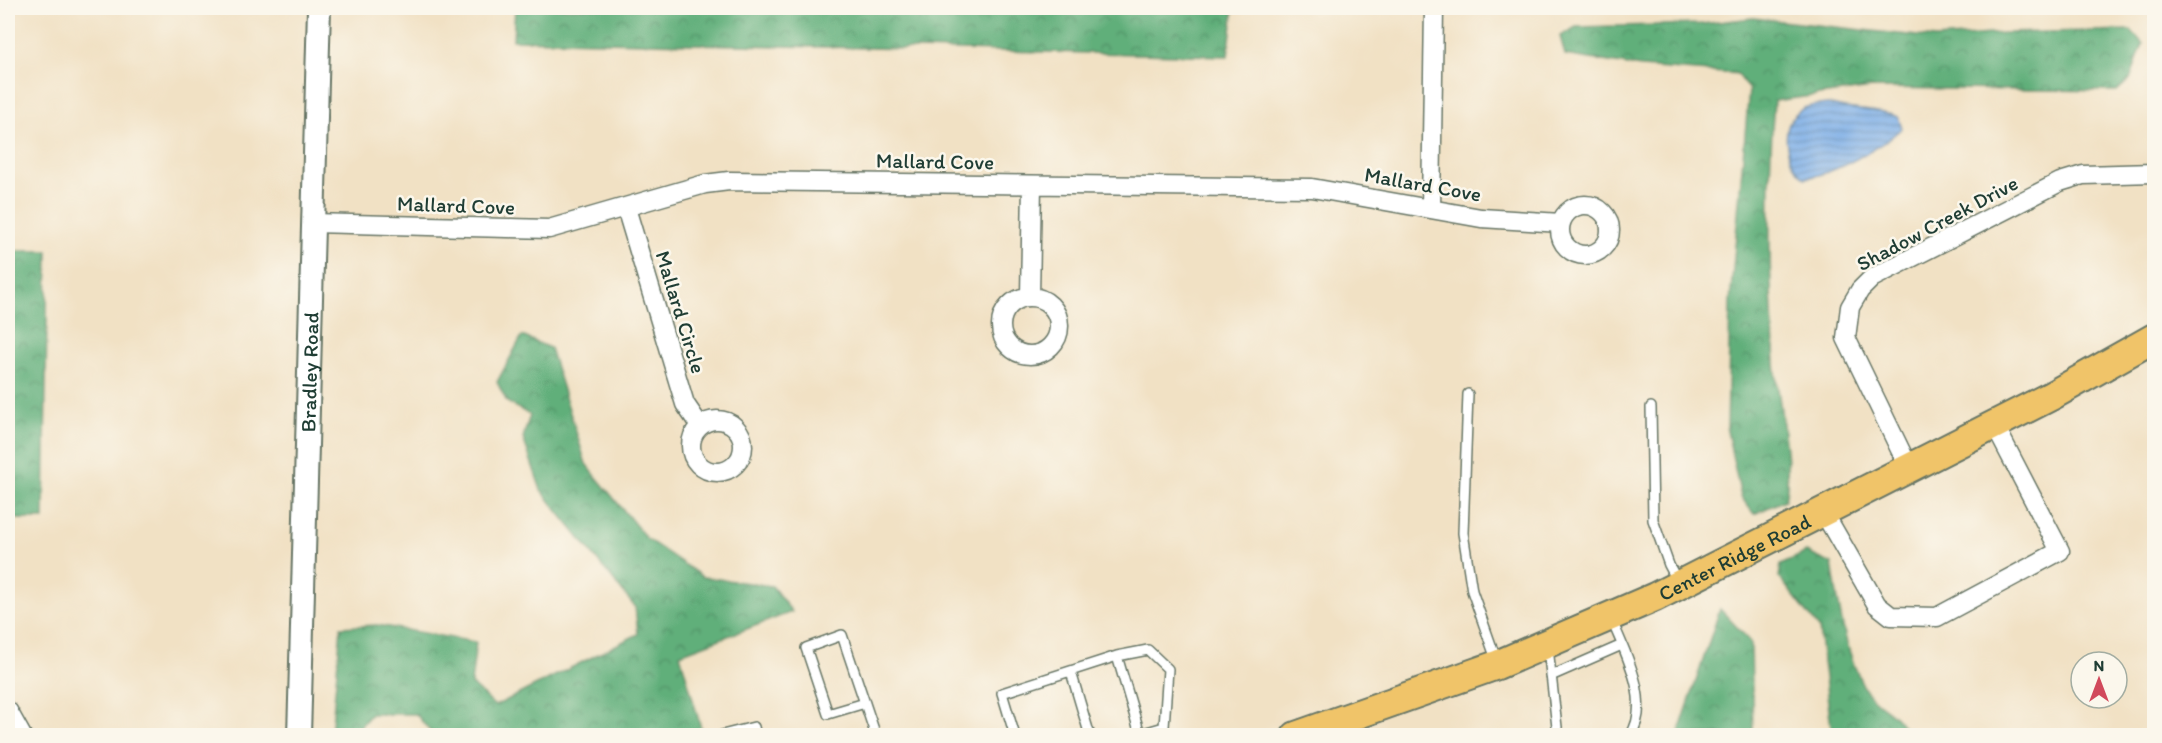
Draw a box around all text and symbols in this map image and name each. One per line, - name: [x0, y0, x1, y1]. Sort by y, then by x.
- street label: Mallard Cove: [876, 147, 994, 175]
- street label: Mallard Cove: [1363, 161, 1483, 207]
- street label: Shadow Creek Drive: [1852, 170, 2022, 276]
- street label: Mallard Cove: [396, 190, 516, 220]
- street label: Mallard Circle: [650, 248, 712, 376]
- street label: Bradley Road: [295, 312, 323, 433]
- street label: Center Ridge Road: [1654, 508, 1815, 606]
- north arrow: [2069, 650, 2129, 710]
- text: N: [2094, 656, 2104, 675]

